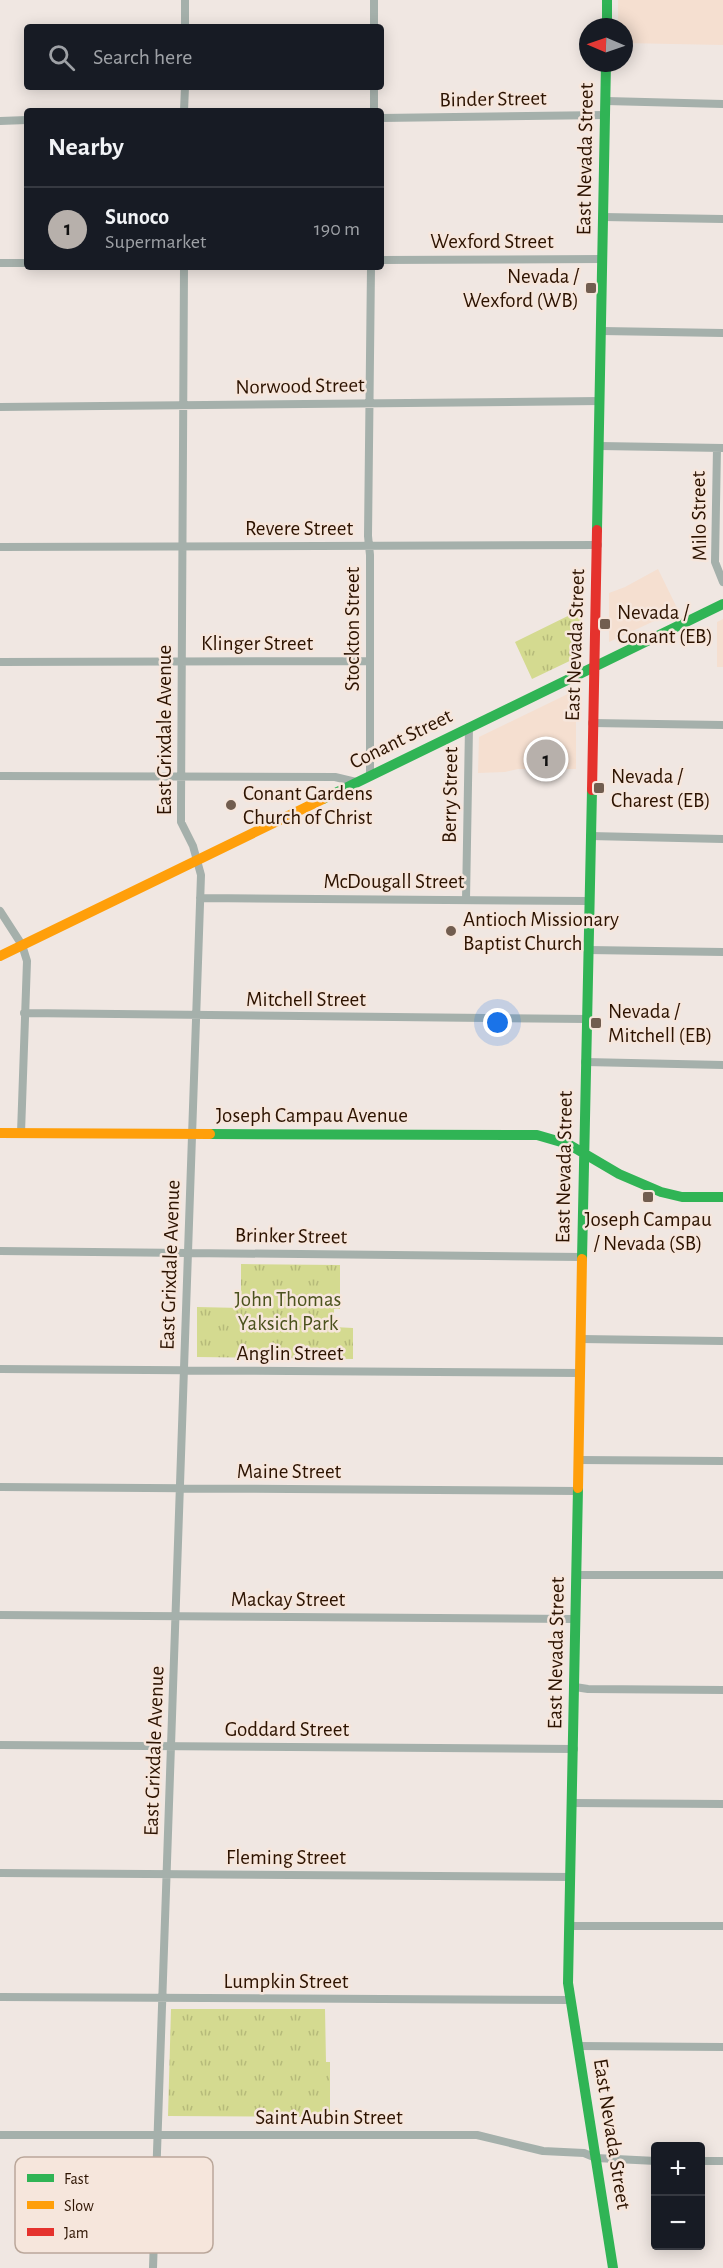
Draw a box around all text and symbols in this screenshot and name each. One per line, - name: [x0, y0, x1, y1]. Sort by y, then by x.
- north arrow: [579, 18, 633, 72]
- search box: [24, 24, 384, 90]
- icon: search: [45, 41, 78, 74]
- text: Search here: [93, 46, 192, 68]
- street label: East Nevada Street: [573, 82, 597, 235]
- street label: Binder Street: [439, 88, 547, 110]
- text: Nearby: [48, 134, 124, 160]
- text: Sunoco: [105, 206, 169, 228]
- text: 1: [64, 219, 71, 239]
- text: 190 m: [314, 219, 360, 239]
- street label: Wexford Street: [430, 231, 554, 252]
- text: Supermarket: [105, 232, 206, 252]
- place label: Nevada / Wexford (WB): [463, 266, 580, 311]
- marker: Nevada / Wexford (WB): [584, 281, 598, 295]
- street label: Norwood Street: [235, 374, 365, 398]
- street label: Milo Street: [688, 471, 710, 561]
- street label: Revere Street: [245, 518, 353, 539]
- street label: Stockton Street: [342, 566, 363, 691]
- street label: East Nevada Street: [562, 568, 588, 722]
- place label: Nevada / Conant (EB): [617, 602, 713, 647]
- marker: Nevada / Conant (EB): [598, 617, 612, 631]
- street label: Klinger Street: [201, 633, 313, 654]
- street label: East Grixdale Avenue: [154, 645, 175, 815]
- street label: Conant Street: [346, 705, 456, 773]
- pin: 1: [526, 736, 566, 782]
- street label: Berry Street: [439, 746, 461, 843]
- place label: Nevada / Charest (EB): [611, 766, 711, 811]
- marker: Nevada / Charest (EB): [592, 781, 606, 795]
- place label: Conant Gardens Church of Christ: [243, 783, 373, 828]
- marker: Conant Gardens Church of Christ: [224, 798, 238, 812]
- street label: McDougall Street: [323, 871, 465, 892]
- place label: Antioch Missionary Baptist Church: [463, 909, 619, 954]
- marker: Antioch Missionary Baptist Church: [444, 924, 458, 938]
- street label: Mitchell Street: [246, 989, 366, 1010]
- place label: Nevada / Mitchell (EB): [608, 1001, 712, 1046]
- your location: [483, 1008, 512, 1037]
- marker: Nevada / Mitchell (EB): [589, 1016, 603, 1030]
- street label: East Nevada Street: [552, 1090, 576, 1243]
- street label: Joseph Campau Avenue: [216, 1105, 408, 1126]
- street label: East Grixdale Avenue: [157, 1180, 183, 1350]
- marker: Joseph Campau / Nevada (SB): [641, 1190, 655, 1204]
- place label: Joseph Campau / Nevada (SB): [584, 1209, 712, 1254]
- street label: Brinker Street: [235, 1225, 348, 1247]
- park label: John Thomas Yaksich Park: [235, 1289, 341, 1334]
- street label: Anglin Street: [237, 1343, 344, 1364]
- street label: Maine Street: [237, 1461, 342, 1482]
- street label: East Nevada Street: [544, 1576, 568, 1729]
- street label: Mackay Street: [231, 1589, 346, 1610]
- street label: East Grixdale Avenue: [141, 1666, 167, 1836]
- street label: Goddard Street: [225, 1719, 349, 1740]
- street label: Fleming Street: [226, 1847, 346, 1868]
- street label: Lumpkin Street: [223, 1971, 349, 1992]
- street label: East Nevada Street: [590, 2057, 634, 2211]
- street label: Saint Aubin Street: [255, 2107, 403, 2128]
- map controls: [651, 2142, 705, 2250]
- button: +: [651, 2142, 705, 2196]
- legend: [15, 2157, 213, 2253]
- text: Fast: [64, 2171, 89, 2187]
- button: −: [651, 2196, 705, 2250]
- text: Slow: [64, 2198, 94, 2214]
- text: Jam: [64, 2225, 89, 2241]

